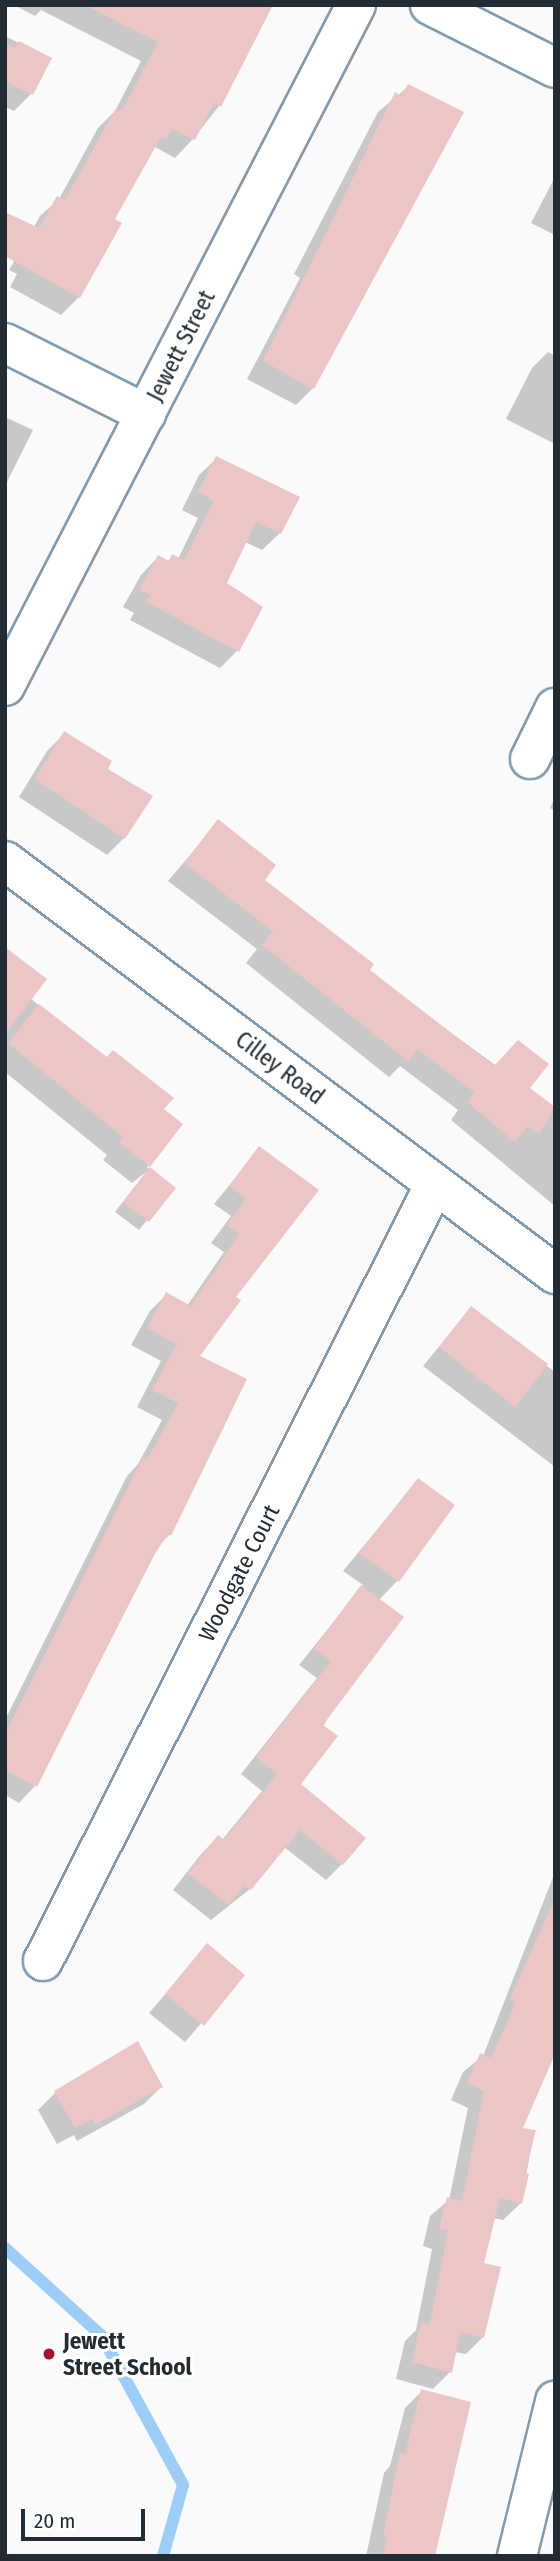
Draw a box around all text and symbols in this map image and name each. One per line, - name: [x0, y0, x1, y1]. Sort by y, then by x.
- street label: Jewett Street: [141, 286, 221, 406]
- street label: Cilley Road: [230, 1026, 330, 1110]
- street label: Woodgate Court: [193, 1500, 285, 1646]
- place label: Jewett Street School: [63, 2327, 192, 2381]
- marker: Jewett Street School: [41, 2346, 57, 2362]
- scale bar: [24, 2494, 149, 2538]
- text: 20 m: [34, 2508, 75, 2534]

